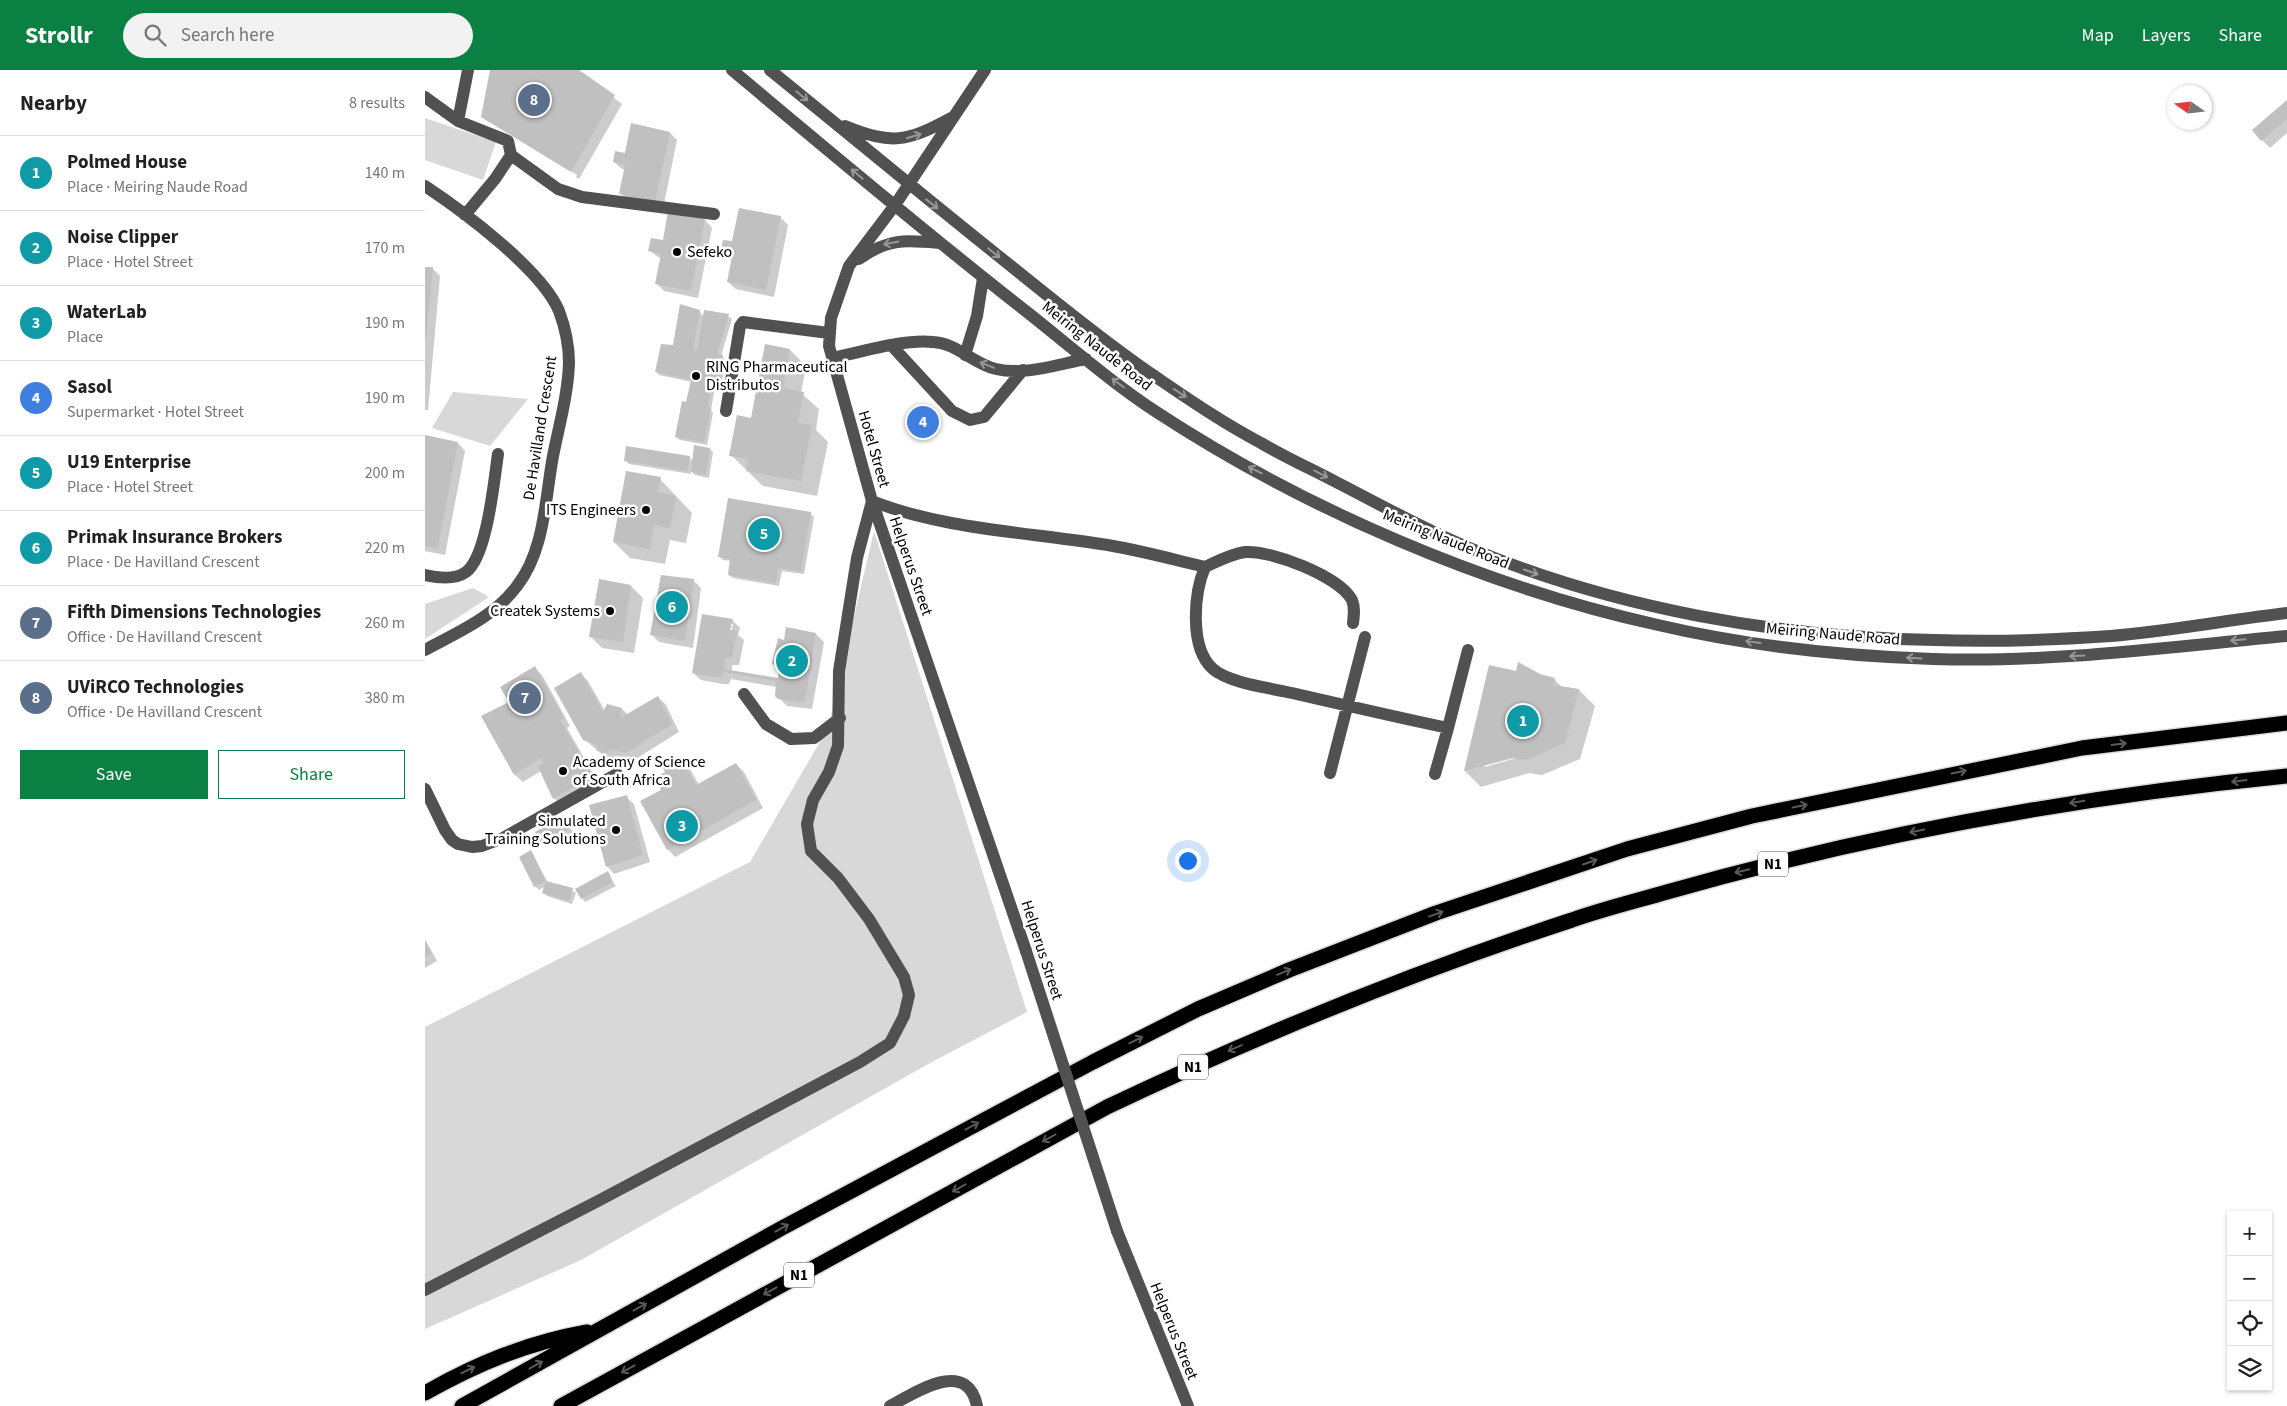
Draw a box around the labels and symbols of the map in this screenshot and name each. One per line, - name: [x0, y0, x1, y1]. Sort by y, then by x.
- pin: 8: [518, 81, 550, 119]
- north arrow: [2167, 85, 2212, 130]
- one-way arrow: [795, 90, 808, 101]
- one-way arrow: [905, 130, 921, 140]
- one-way arrow: [851, 169, 864, 180]
- one-way arrow: [925, 198, 938, 209]
- one-way arrow: [884, 238, 900, 248]
- place label: Sefeko: [687, 241, 732, 263]
- marker: Sefeko: [671, 246, 683, 258]
- one-way arrow: [987, 248, 1001, 258]
- street label: Meiring Naude Road: [1037, 296, 1157, 396]
- street label: De Havilland Crescent: [518, 354, 562, 502]
- place label: RING Pharmaceutical Distributos: [706, 356, 848, 396]
- one-way arrow: [980, 360, 995, 370]
- marker: RING Pharmaceutical Distributos: [690, 370, 702, 382]
- one-way arrow: [1112, 377, 1125, 388]
- one-way arrow: [1172, 388, 1186, 398]
- pin: 4: [907, 403, 939, 441]
- street label: Hotel Street: [852, 408, 896, 491]
- one-way arrow: [1248, 465, 1263, 474]
- one-way arrow: [1313, 469, 1328, 479]
- place label: ITS Engineers: [546, 499, 636, 521]
- marker: ITS Engineers: [640, 504, 652, 516]
- street label: Meiring Naude Road: [1380, 504, 1512, 574]
- street label: Helperus Street: [884, 513, 938, 619]
- pin: 5: [748, 515, 780, 553]
- one-way arrow: [1523, 567, 1539, 577]
- pin: 6: [656, 588, 688, 626]
- place label: Createk Systems: [490, 600, 600, 622]
- marker: Createk Systems: [604, 605, 616, 617]
- street label: Meiring Naude Road: [1765, 617, 1901, 651]
- one-way arrow: [2231, 636, 2247, 645]
- one-way arrow: [1745, 637, 1761, 647]
- pin: 2: [776, 642, 808, 680]
- one-way arrow: [2069, 652, 2085, 661]
- one-way arrow: [1907, 653, 1923, 662]
- pin: 7: [509, 679, 541, 717]
- pin: 1: [1507, 702, 1539, 740]
- one-way arrow: [2110, 739, 2126, 749]
- place label: Academy of Science of South Africa: [573, 751, 706, 791]
- marker: Academy of Science of South Africa: [557, 765, 569, 777]
- one-way arrow: [1950, 767, 1966, 776]
- one-way arrow: [2231, 776, 2247, 786]
- one-way arrow: [2070, 797, 2086, 807]
- one-way arrow: [1791, 801, 1807, 810]
- pin: 3: [666, 807, 698, 845]
- place label: Simulated Training Solutions: [485, 810, 606, 850]
- marker: Simulated Training Solutions: [610, 824, 622, 836]
- one-way arrow: [1910, 827, 1926, 836]
- your location: [1175, 848, 1201, 874]
- road number: N1: [1758, 852, 1788, 876]
- one-way arrow: [1581, 856, 1597, 866]
- one-way arrow: [1735, 867, 1751, 877]
- street label: Helperus Street: [1016, 897, 1069, 1003]
- one-way arrow: [1428, 909, 1443, 918]
- one-way arrow: [1276, 967, 1291, 977]
- one-way arrow: [1129, 1035, 1144, 1045]
- one-way arrow: [1228, 1044, 1243, 1054]
- road number: N1: [1178, 1054, 1208, 1080]
- one-way arrow: [964, 1121, 979, 1130]
- one-way arrow: [1042, 1134, 1057, 1144]
- one-way arrow: [952, 1183, 966, 1193]
- one-way arrow: [775, 1222, 789, 1232]
- road number: N1: [784, 1262, 814, 1288]
- street label: Helperus Street: [1144, 1279, 1204, 1384]
- one-way arrow: [763, 1287, 778, 1296]
- one-way arrow: [633, 1301, 647, 1311]
- one-way arrow: [528, 1360, 543, 1370]
- one-way arrow: [620, 1364, 635, 1374]
- one-way arrow: [460, 1365, 475, 1374]

